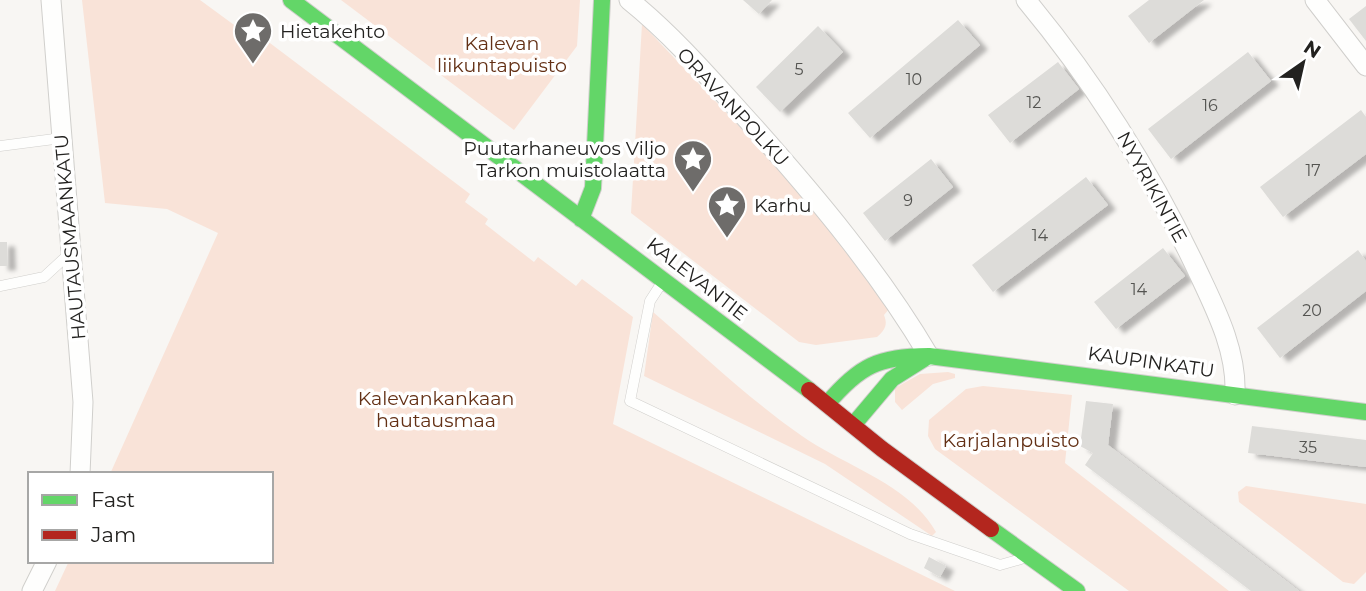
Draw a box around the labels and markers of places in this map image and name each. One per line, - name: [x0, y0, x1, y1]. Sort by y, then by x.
- place icon: Hietakehto: [232, 10, 274, 65]
- place label: Hietakehto: [280, 20, 385, 43]
- place label: Puutarhaneuvos Viljo Tarkon muistolaatta: [463, 137, 666, 182]
- place icon: Puutarhaneuvos Viljo Tarkon muistolaatta: [672, 138, 714, 193]
- place icon: Karhu: [706, 184, 748, 239]
- place label: Karhu: [754, 194, 812, 217]

